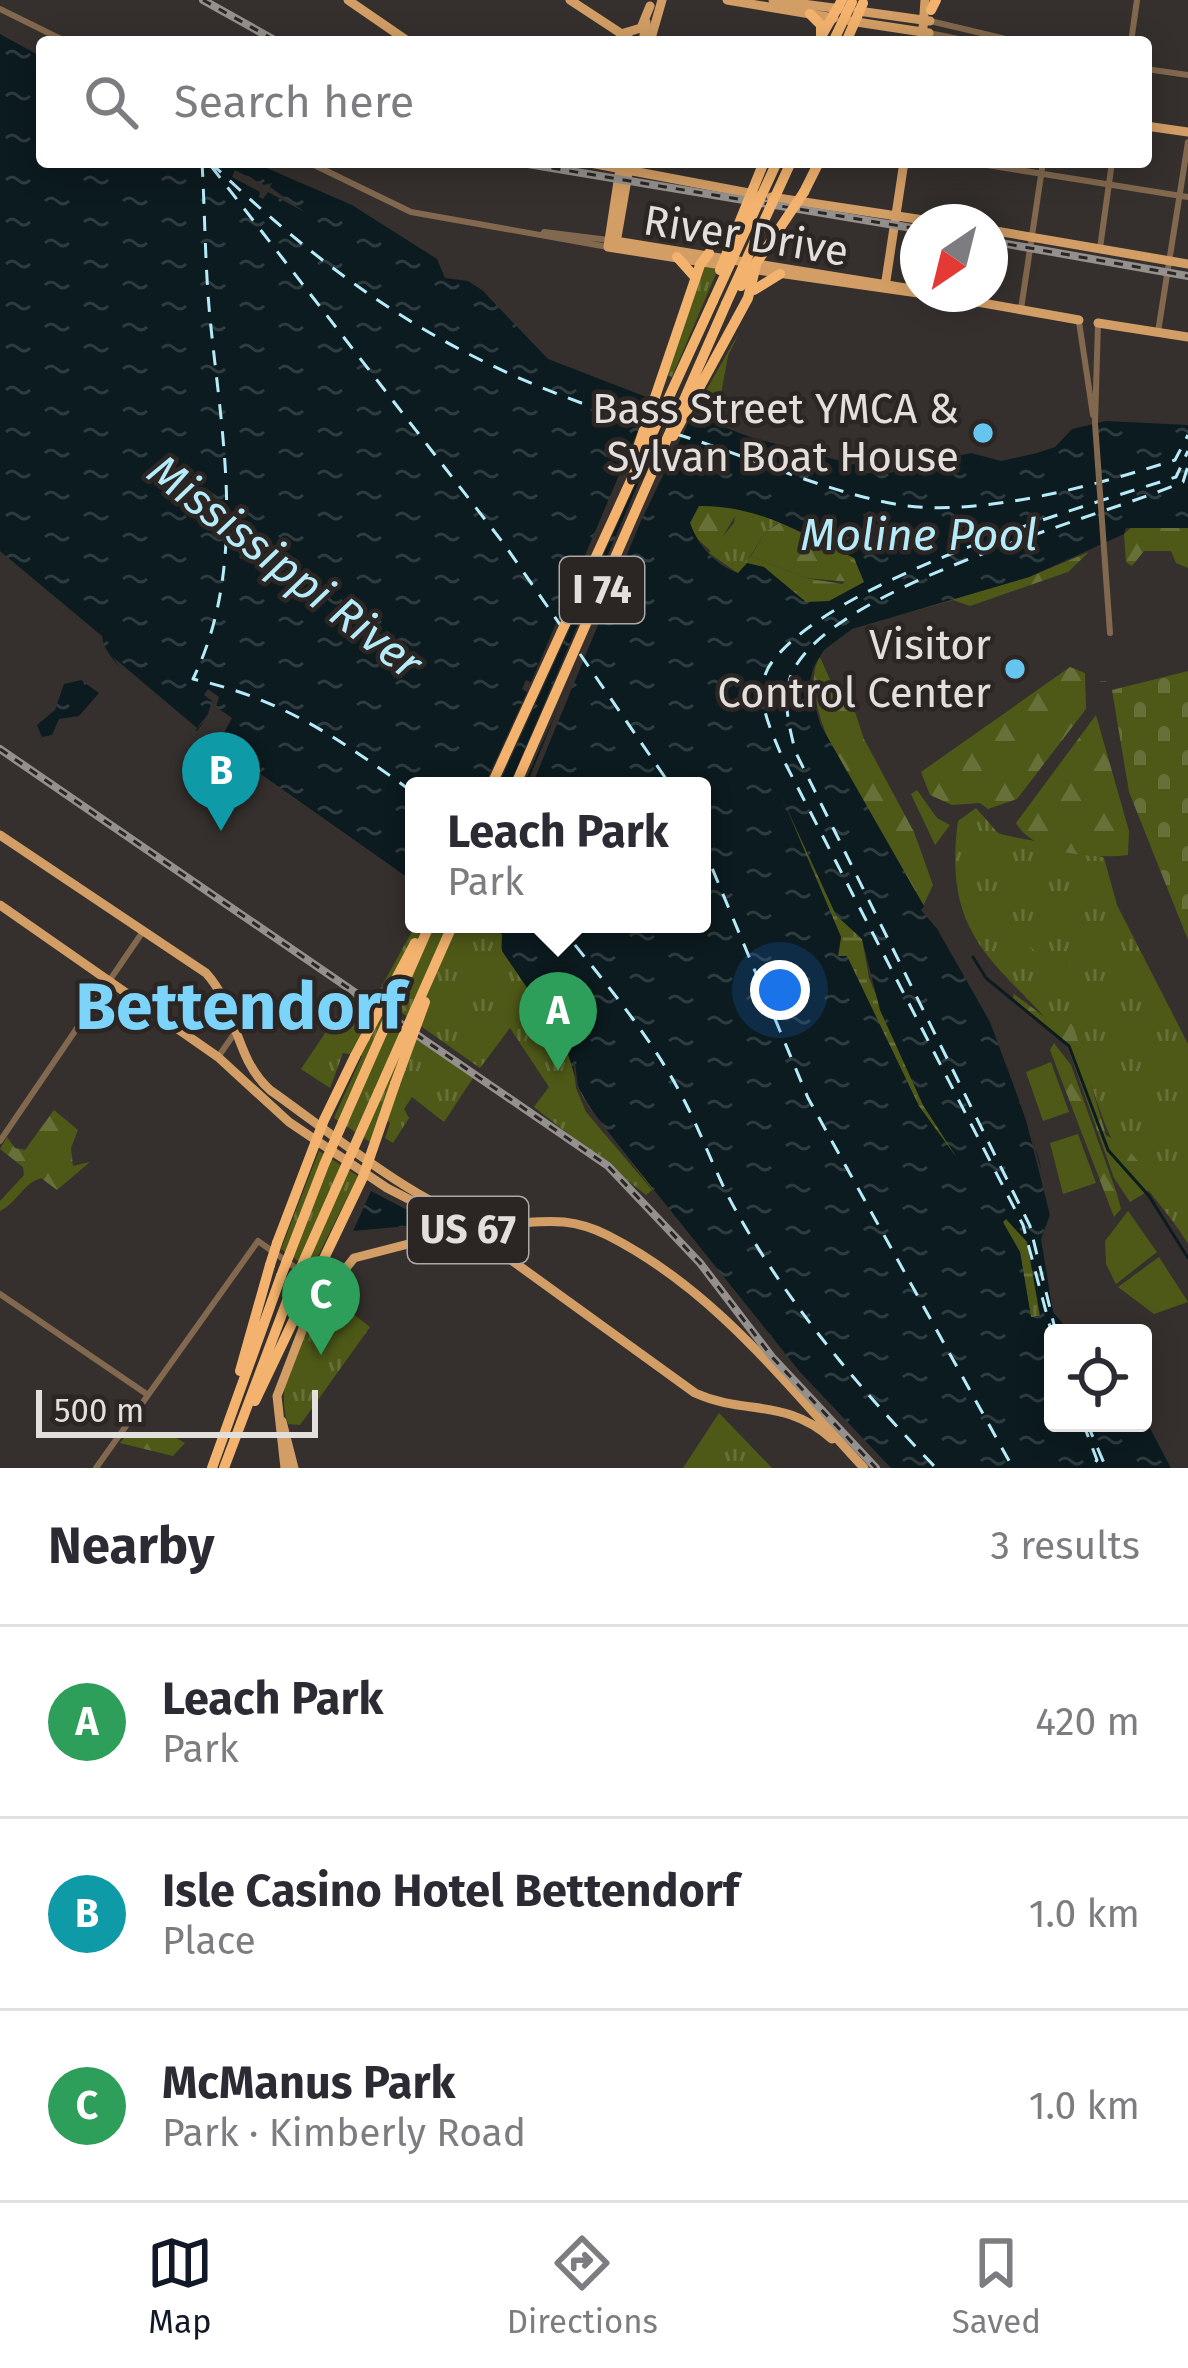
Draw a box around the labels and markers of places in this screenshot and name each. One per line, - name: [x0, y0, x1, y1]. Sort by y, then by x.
- place label: Bass Street YMCA & Sylvan Boat House: [592, 384, 959, 482]
- marker: Bass Street YMCA & Sylvan Boat House: [970, 420, 996, 446]
- place label: Visitor Control Center: [717, 620, 991, 718]
- marker: Visitor Control Center: [1002, 656, 1028, 682]
- pin: B: [182, 732, 260, 831]
- pin: A: [519, 972, 597, 1071]
- pin: C: [282, 1256, 360, 1355]

